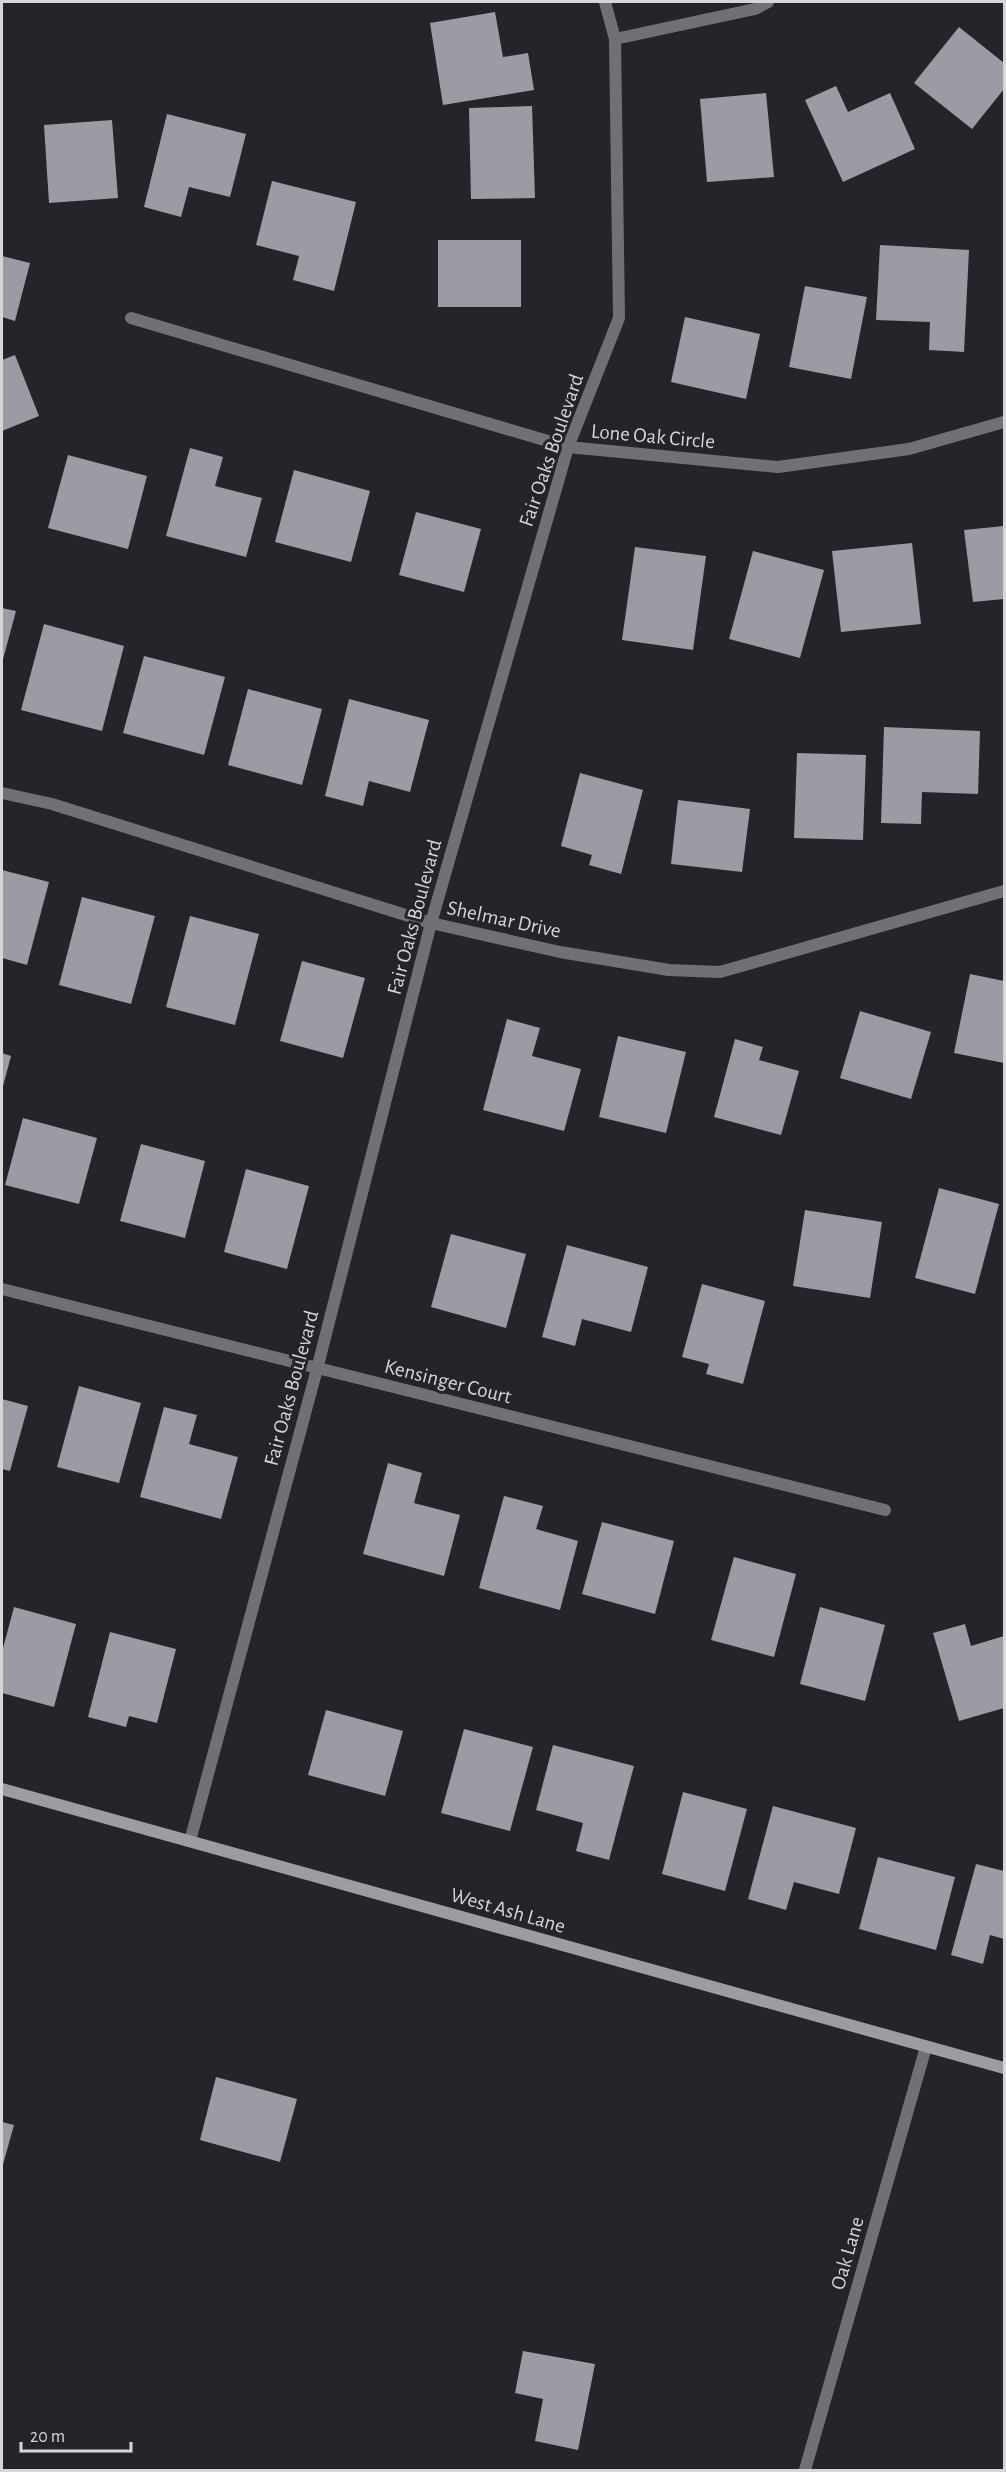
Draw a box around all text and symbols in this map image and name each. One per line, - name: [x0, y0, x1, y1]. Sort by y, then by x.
- street label: Fair Oaks Boulevard: [515, 371, 587, 529]
- street label: Lone Oak Circle: [590, 421, 716, 452]
- street label: Fair Oaks Boulevard: [384, 837, 445, 997]
- street label: Shelmar Drive: [445, 897, 563, 942]
- street label: Fair Oaks Boulevard: [261, 1308, 322, 1468]
- street label: Kensinger Court: [382, 1356, 514, 1407]
- street label: West Ash Lane: [448, 1884, 568, 1937]
- street label: Oak Lane: [827, 2214, 868, 2292]
- scale bar: [21, 2415, 130, 2453]
- text: 20 m: [30, 2428, 65, 2446]

